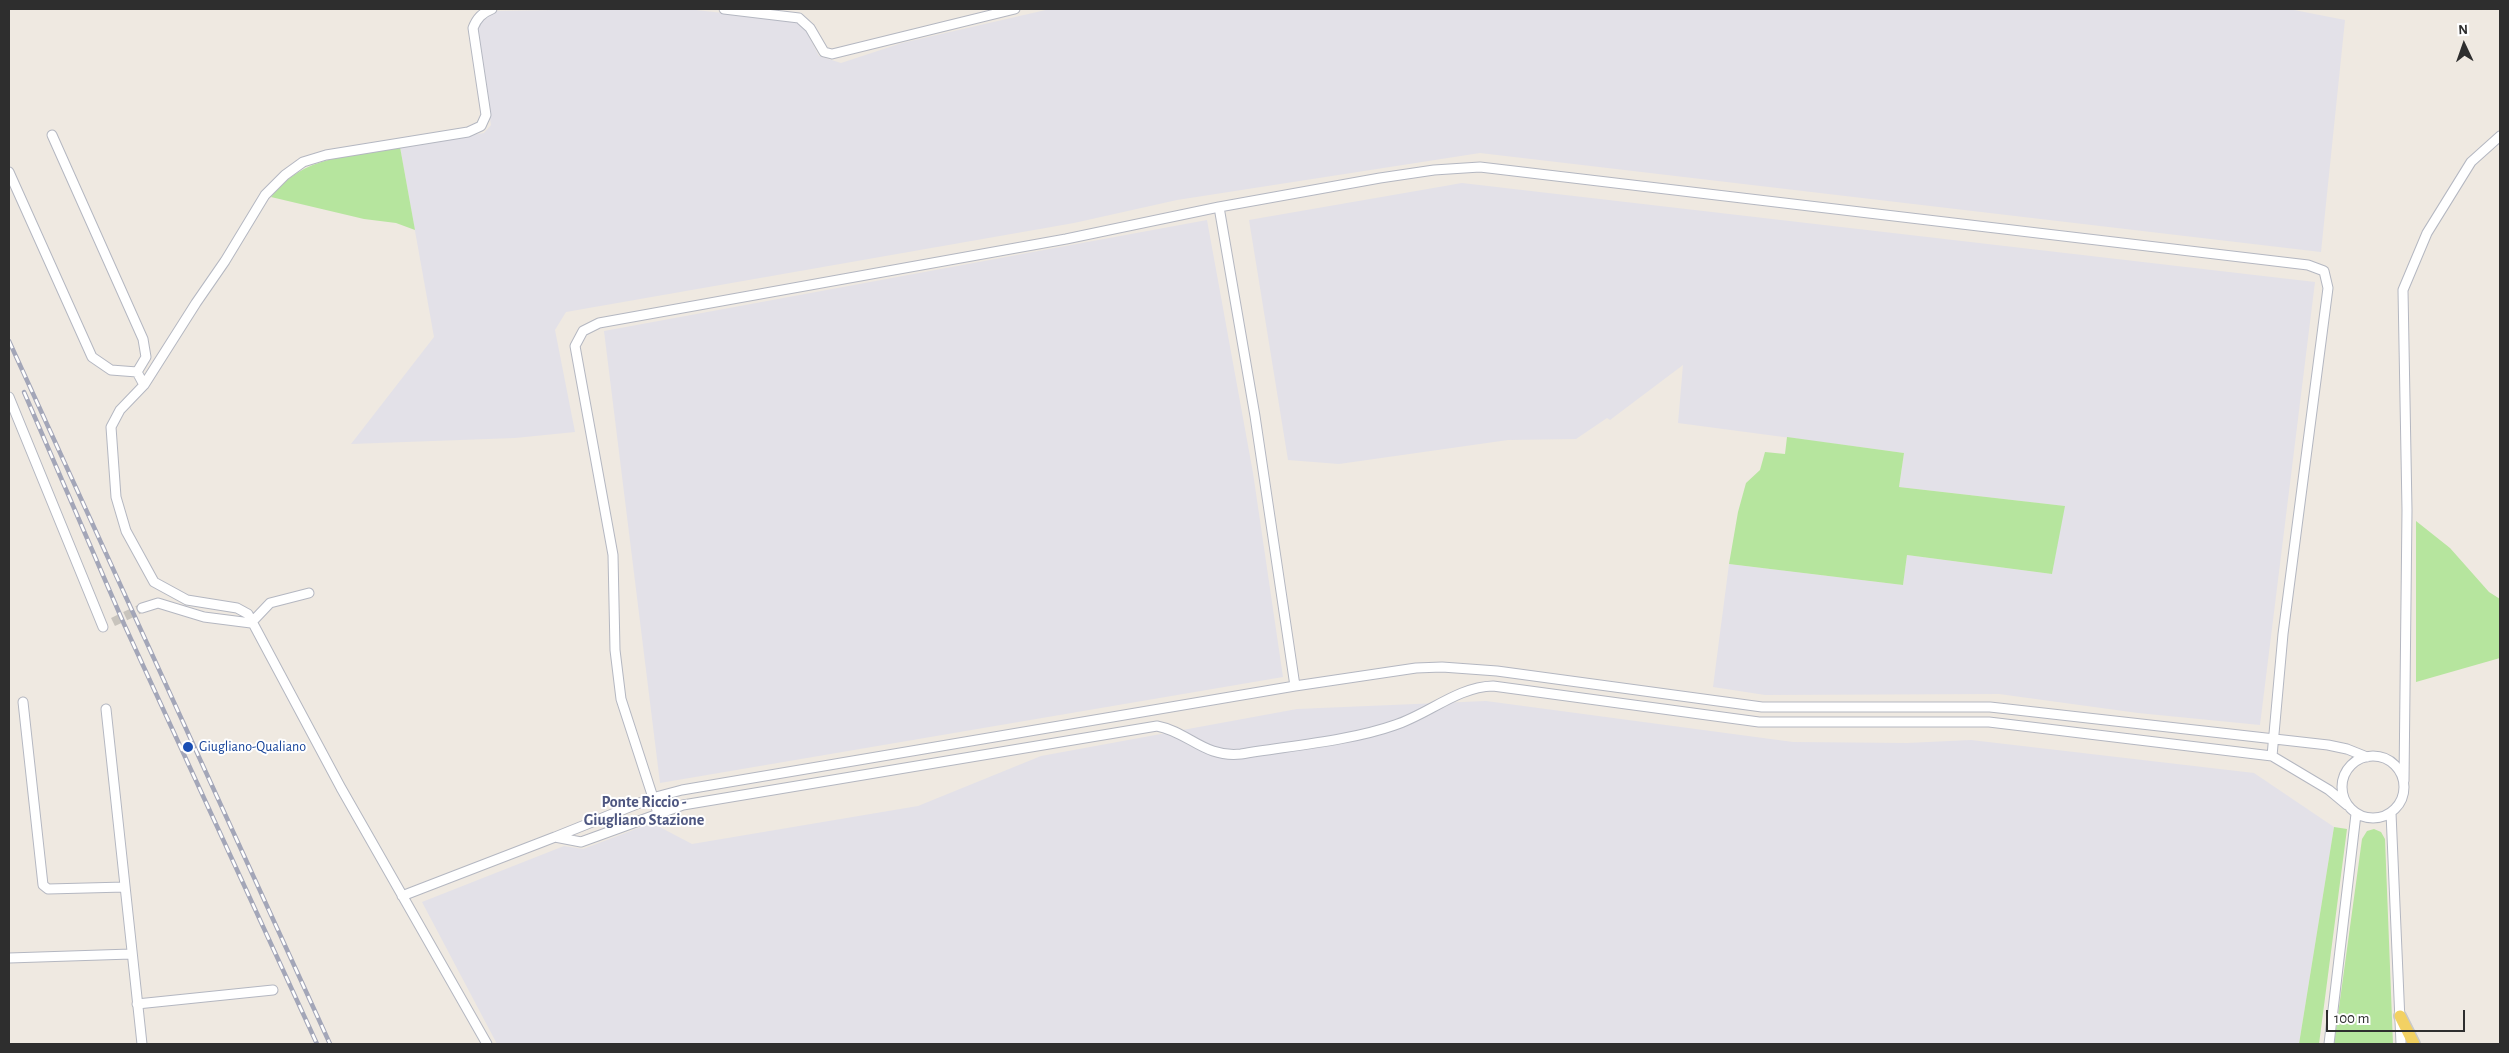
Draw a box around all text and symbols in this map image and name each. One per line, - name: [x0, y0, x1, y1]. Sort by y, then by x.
- north arrow: [2439, 20, 2489, 70]
- text: N: [2458, 23, 2468, 37]
- place label: Giugliano-Qualiano: [199, 739, 306, 755]
- marker: Giugliano-Qualiano: [181, 740, 195, 754]
- district label: Ponte Riccio - Giugliano Stazione: [584, 792, 704, 830]
- scale bar: [2329, 1000, 2468, 1032]
- text: 100 m: [2334, 1011, 2369, 1026]

